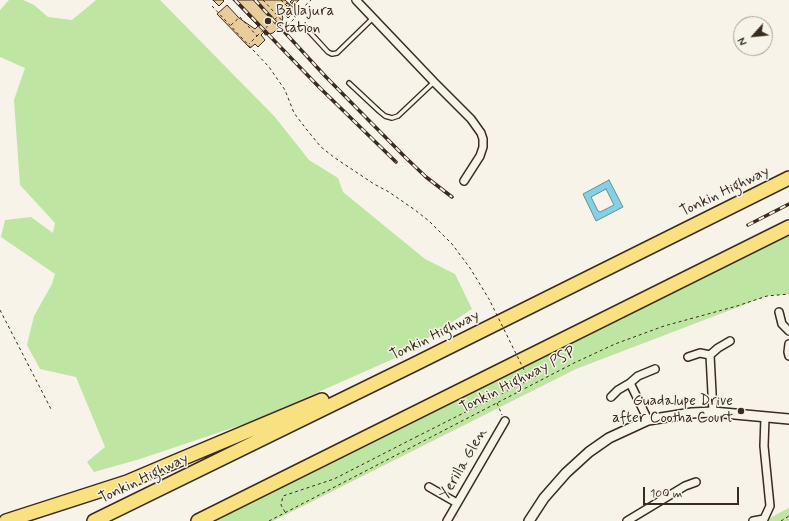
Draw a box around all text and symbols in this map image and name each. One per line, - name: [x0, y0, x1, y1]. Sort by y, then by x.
- place label: Ballajura Station: [276, 3, 334, 38]
- marker: Ballajura Station: [263, 16, 273, 26]
- north arrow: [733, 16, 773, 56]
- text: N: [735, 35, 751, 47]
- street label: Tonkin Highway: [677, 163, 773, 221]
- street label: Tonkin Highway: [387, 307, 483, 365]
- street label: Tonkin Highway PSP: [457, 344, 579, 418]
- place label: Guadalupe Drive after Cootha Court: [612, 393, 733, 428]
- marker: Guadalupe Drive after Cootha Court: [736, 406, 746, 416]
- street label: Yerilla Glen: [436, 425, 492, 503]
- street label: Tonkin Highway: [96, 450, 192, 508]
- scale bar: [645, 479, 741, 505]
- text: 100 m: [650, 486, 682, 502]

